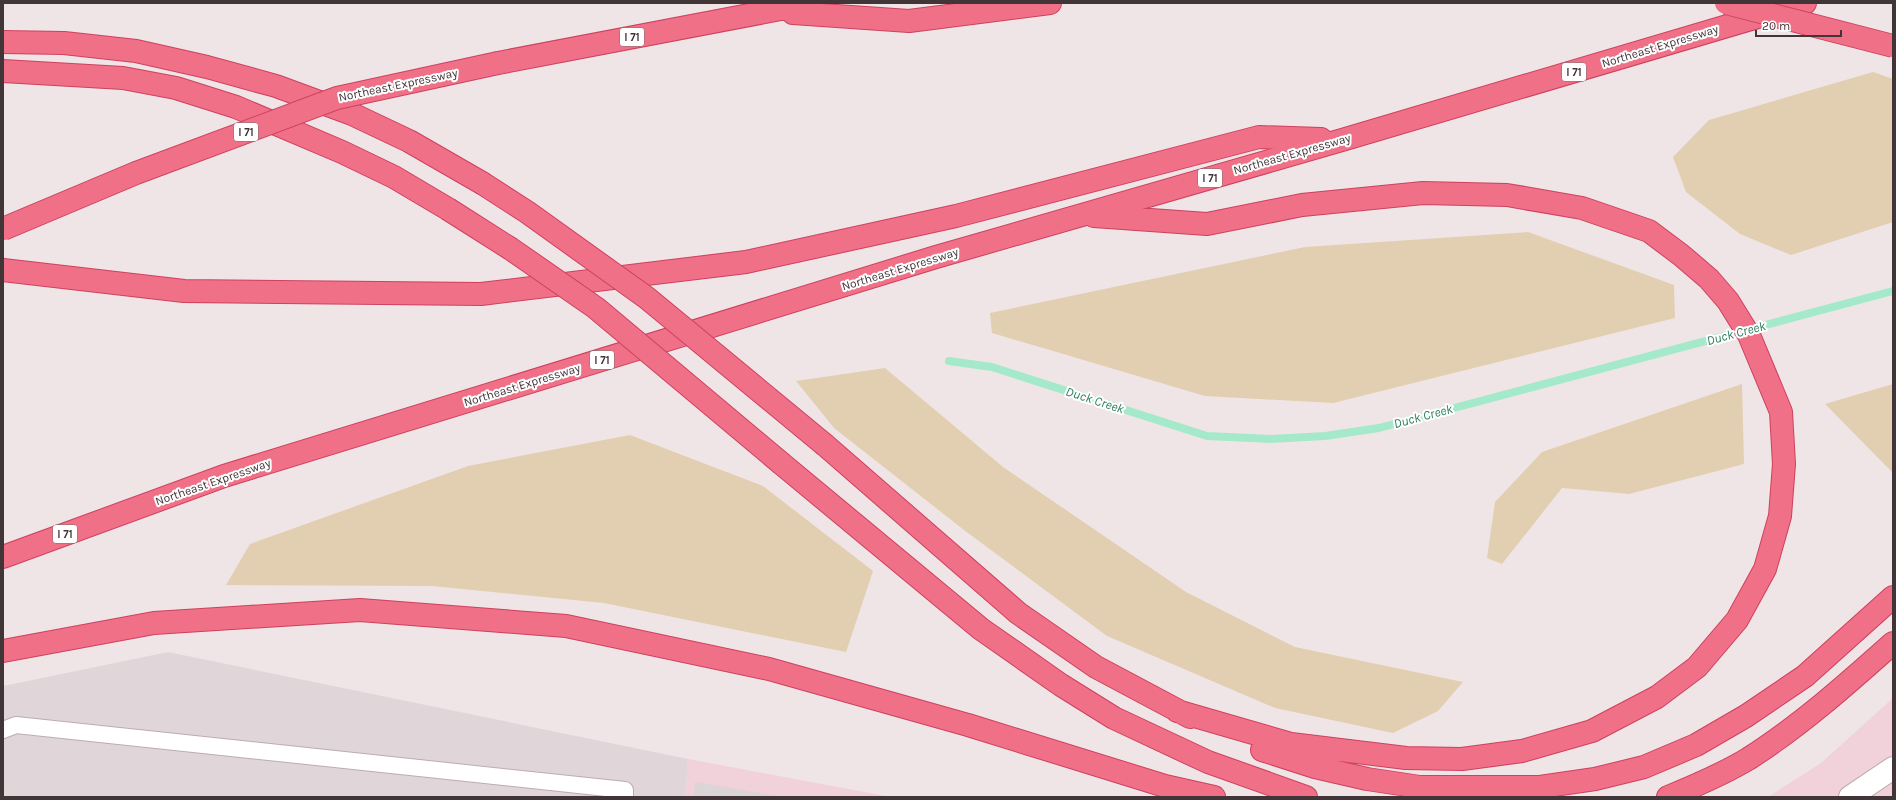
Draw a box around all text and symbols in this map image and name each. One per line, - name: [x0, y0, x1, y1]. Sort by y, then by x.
- scale bar: [1756, 12, 1841, 38]
- text: 20 m: [1762, 19, 1790, 33]
- street label: Northeast Expressway: [1600, 21, 1720, 70]
- road number: I 71: [620, 28, 644, 46]
- road number: I 71: [1562, 63, 1586, 81]
- street label: Northeast Expressway: [337, 65, 459, 104]
- road number: I 71: [234, 123, 258, 141]
- street label: Northeast Expressway: [1232, 130, 1353, 177]
- road number: I 71: [1198, 169, 1222, 187]
- street label: Northeast Expressway: [840, 244, 960, 293]
- water label: Duck Creek: [1705, 318, 1768, 348]
- road number: I 71: [590, 351, 614, 369]
- street label: Northeast Expressway: [462, 360, 582, 409]
- water label: Duck Creek: [1064, 384, 1126, 417]
- water label: Duck Creek: [1392, 401, 1455, 431]
- street label: Northeast Expressway: [153, 456, 273, 508]
- road number: I 71: [53, 525, 77, 543]

